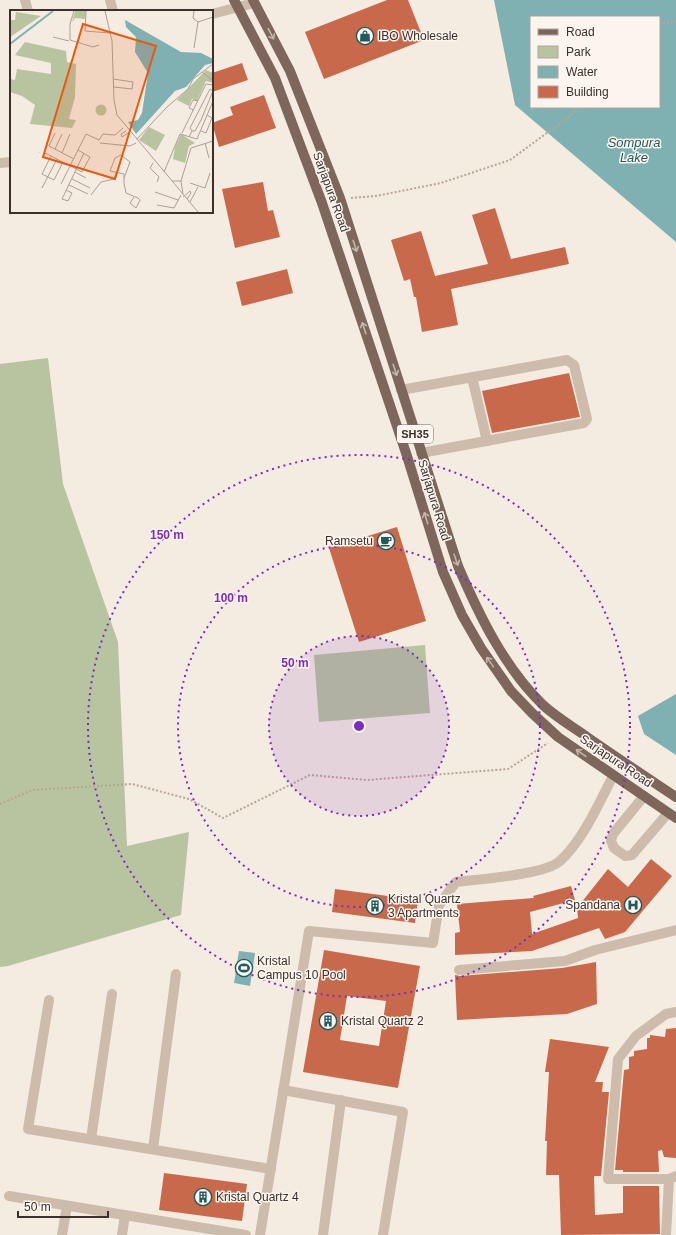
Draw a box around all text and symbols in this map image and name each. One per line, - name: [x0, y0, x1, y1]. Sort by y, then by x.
- inset map: [10, 10, 213, 213]
- legend: [530, 16, 660, 108]
- text: Road: [566, 25, 595, 39]
- shop icon: IBO Wholesale: [355, 26, 375, 46]
- one-way arrow: [268, 28, 275, 40]
- place label: IBO Wholesale: [378, 29, 458, 43]
- text: Park: [566, 45, 592, 59]
- text: Water: [566, 65, 598, 79]
- text: Building: [566, 85, 609, 99]
- water label: Sompura Lake: [608, 135, 660, 165]
- street label: Sarjapura Road: [310, 150, 352, 234]
- one-way arrow: [352, 239, 359, 252]
- one-way arrow: [360, 322, 367, 335]
- one-way arrow: [392, 363, 399, 376]
- road number: SH35: [397, 425, 433, 443]
- street label: Sarjapura Road: [415, 458, 453, 542]
- one-way arrow: [422, 512, 429, 525]
- text: 150 m: [150, 528, 184, 542]
- cafe icon: Ramsetu: [376, 531, 396, 551]
- place label: Ramsetu: [325, 534, 373, 548]
- one-way arrow: [453, 554, 460, 567]
- text: 100 m: [214, 591, 248, 605]
- text: 50 m: [281, 656, 309, 670]
- one-way arrow: [486, 656, 494, 667]
- centre of rings: [352, 719, 366, 733]
- street label: Sarjapura Road: [577, 732, 655, 790]
- one-way arrow: [576, 749, 587, 757]
- place label: Kristal Quartz 3 Apartments: [388, 892, 461, 920]
- hospital icon: Spandana: [623, 895, 643, 915]
- building icon: Kristal Quartz 3 Apartments: [365, 896, 385, 916]
- place label: Spandana: [565, 898, 620, 912]
- place label: Kristal Campus 10 Pool: [257, 954, 346, 982]
- sports icon: Kristal Campus 10 Pool: [234, 958, 254, 978]
- building icon: Kristal Quartz 2: [318, 1011, 338, 1031]
- place label: Kristal Quartz 2: [341, 1014, 424, 1028]
- building icon: Kristal Quartz 4: [193, 1187, 213, 1207]
- place label: Kristal Quartz 4: [216, 1190, 299, 1204]
- scale bar: [18, 1193, 108, 1219]
- text: 50 m: [24, 1200, 51, 1214]

